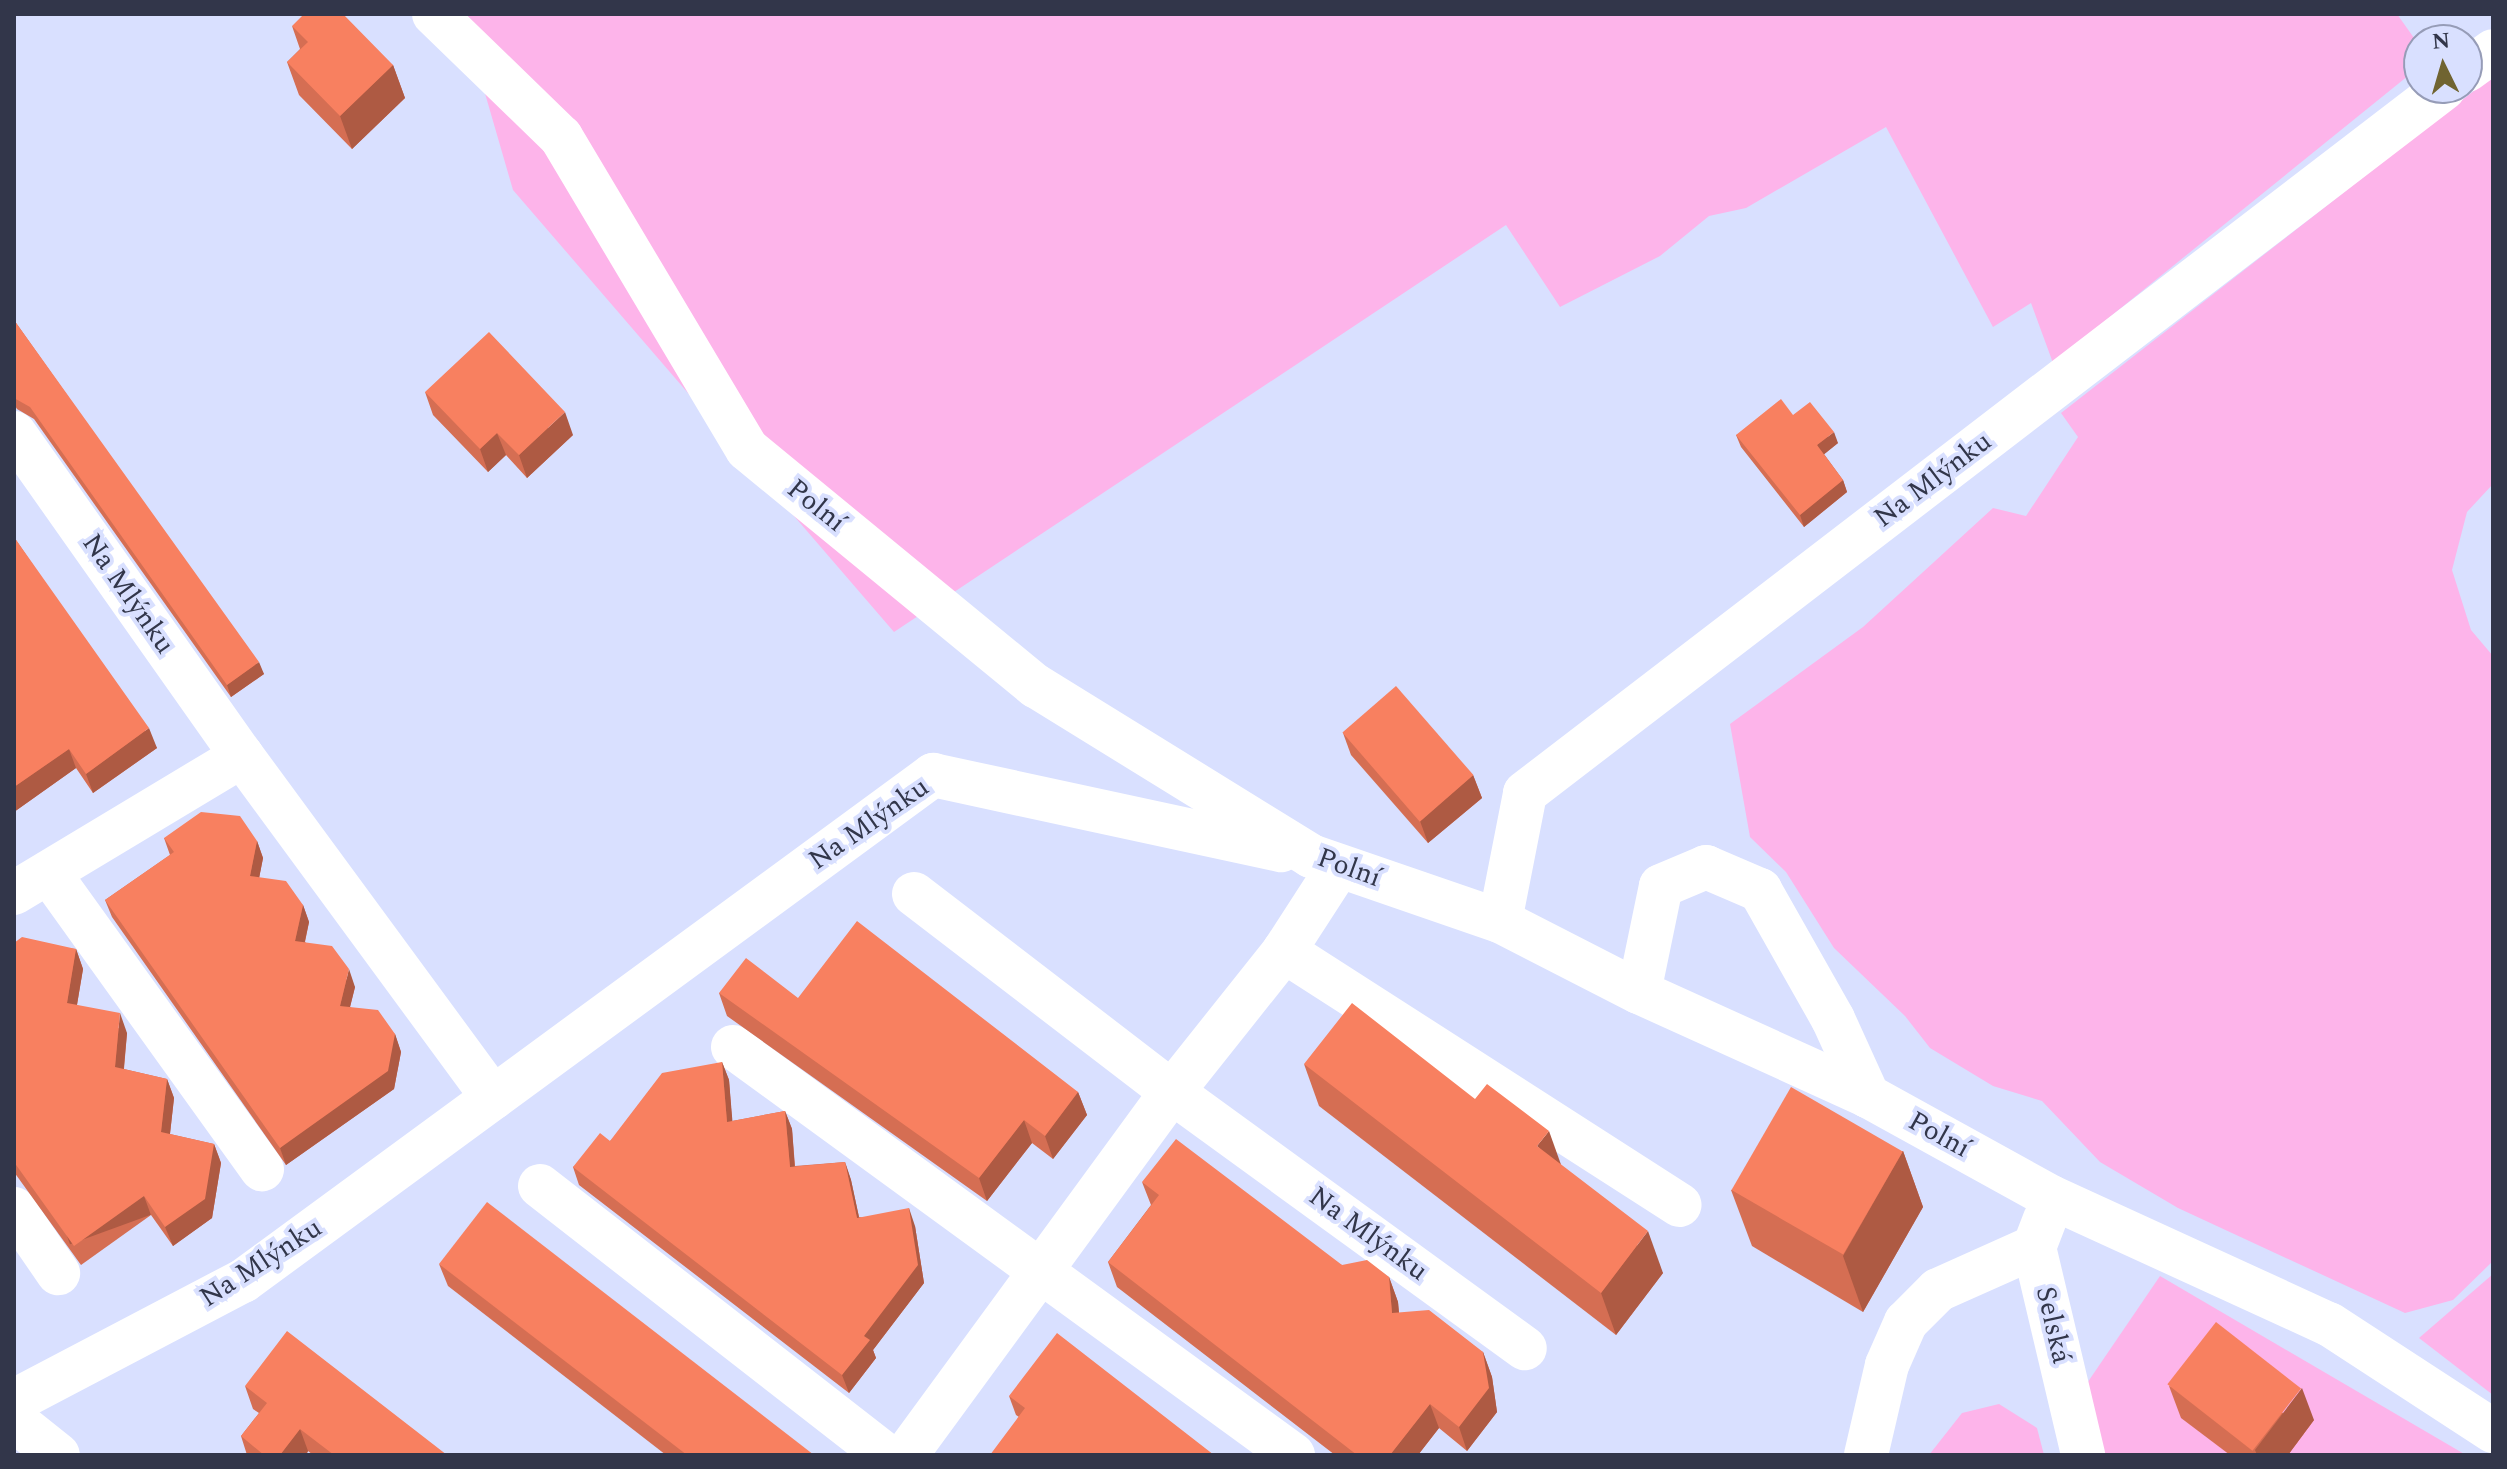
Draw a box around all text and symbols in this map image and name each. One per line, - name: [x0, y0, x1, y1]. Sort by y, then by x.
- north arrow: [2403, 24, 2483, 104]
- text: N: [2431, 24, 2451, 59]
- street label: Na Mlýnku: [1868, 425, 1998, 535]
- street label: Polní: [780, 472, 852, 540]
- street label: Na Mlýnku: [74, 528, 182, 660]
- street label: Na Mlýnku: [803, 770, 935, 878]
- street label: Polní: [1312, 841, 1386, 895]
- street label: Polní: [1902, 1104, 1976, 1166]
- street label: Na Mlýnku: [1302, 1180, 1434, 1288]
- street label: Na Mlýnku: [194, 1211, 328, 1315]
- street label: Selská: [2028, 1283, 2078, 1367]

